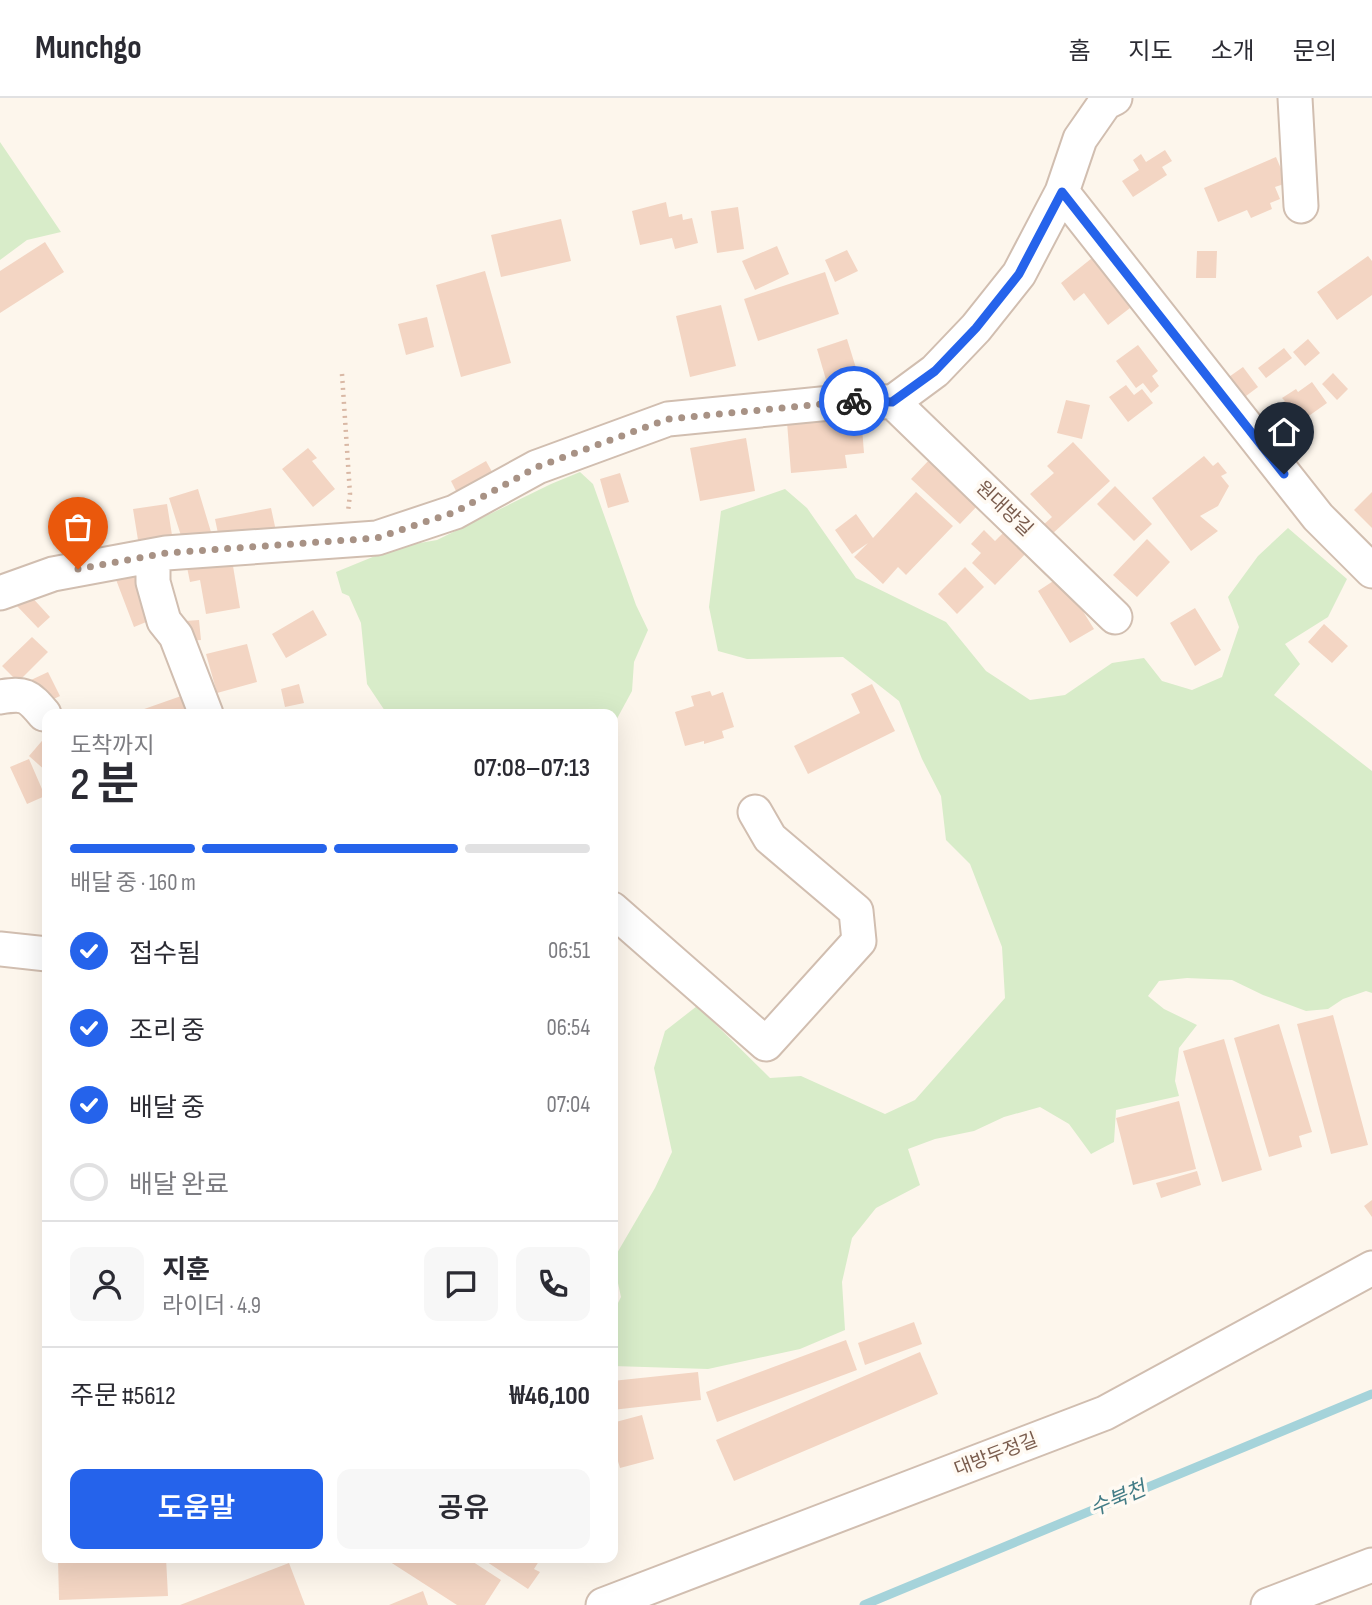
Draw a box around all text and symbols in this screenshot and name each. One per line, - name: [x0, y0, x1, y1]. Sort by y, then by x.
- text: Munchgo: [35, 28, 142, 68]
- text: 홈: [1068, 37, 1090, 66]
- text: 지도: [1128, 37, 1173, 66]
- text: 소개: [1211, 37, 1255, 66]
- text: 문의: [1293, 37, 1337, 66]
- courier: [819, 366, 889, 436]
- icon: bike: [835, 382, 873, 420]
- pin: [1254, 402, 1314, 474]
- icon: home: [1265, 413, 1303, 451]
- street label: 원대방길: [971, 476, 1037, 542]
- pin: [48, 497, 108, 569]
- icon: bag: [59, 508, 97, 546]
- text: 도착까지: [70, 732, 155, 760]
- text: 07:08–07:13: [474, 753, 590, 784]
- text: 2 분: [70, 758, 139, 813]
- text: 배달 중 · 160 m: [70, 869, 196, 897]
- icon: check: [70, 932, 108, 970]
- text: 06:51: [548, 937, 590, 965]
- text: 접수됨: [129, 939, 201, 970]
- icon: check: [70, 1009, 108, 1047]
- text: 06:54: [546, 1014, 590, 1042]
- text: 조리 중: [129, 1016, 205, 1047]
- icon: check: [70, 1086, 108, 1124]
- text: 07:04: [547, 1091, 590, 1119]
- text: 배달 중: [129, 1093, 205, 1124]
- text: 배달 완료: [129, 1170, 229, 1201]
- button: person: [70, 1247, 144, 1321]
- button: chat: [424, 1247, 498, 1321]
- button: phone: [516, 1247, 590, 1321]
- text: 지훈: [162, 1255, 210, 1286]
- text: 라이더 · 4.9: [162, 1292, 261, 1320]
- text: 주문 #5612: [70, 1381, 176, 1412]
- text: ₩46,100: [509, 1381, 590, 1412]
- street label: 대방두정길: [951, 1429, 1041, 1481]
- button: 도움말: [70, 1469, 323, 1549]
- button: 공유: [337, 1469, 590, 1549]
- water label: 수북천: [1086, 1475, 1152, 1522]

